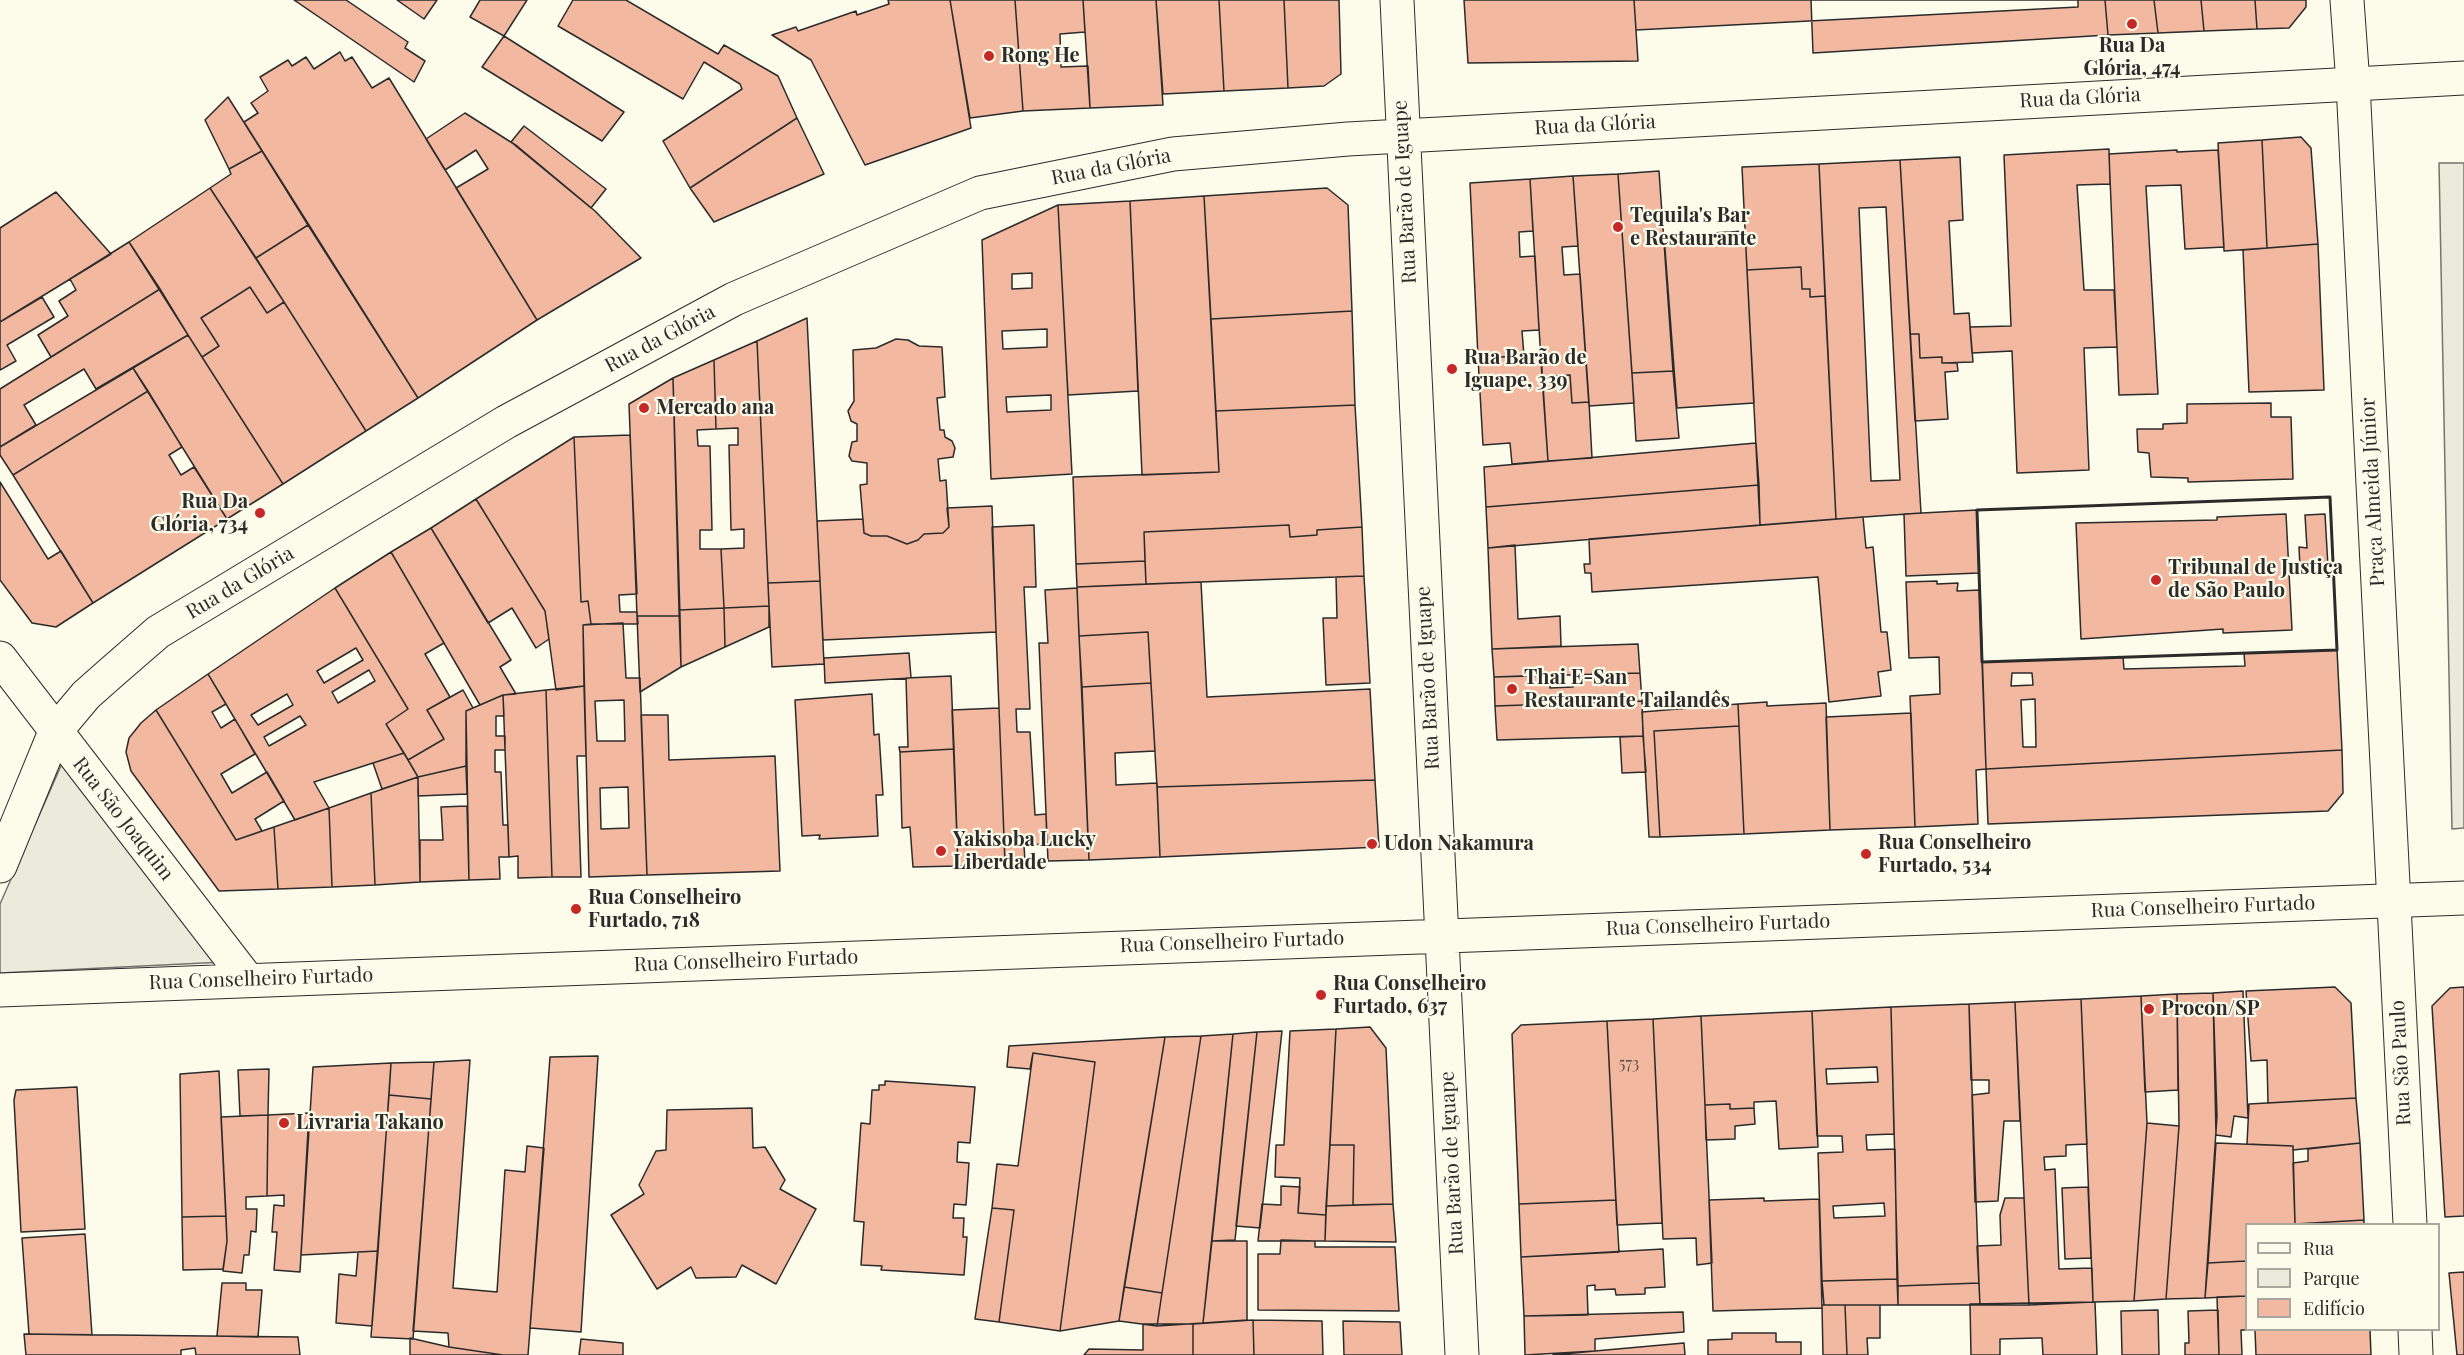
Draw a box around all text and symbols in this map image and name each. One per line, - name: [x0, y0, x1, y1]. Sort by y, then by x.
- marker: Rua Da Glória, 474: [2125, 17, 2139, 31]
- place label: Rua Da Glória, 474: [2084, 34, 2180, 81]
- place label: Rong He: [1001, 44, 1080, 68]
- marker: Rong He: [982, 49, 996, 63]
- street label: Rua da Glória: [2019, 83, 2141, 113]
- street label: Rua Barão de Iguape: [1388, 100, 1422, 284]
- street label: Rua da Glória: [1534, 110, 1656, 140]
- street label: Rua da Glória: [1049, 144, 1173, 190]
- place label: Tequila's Bar e Restaurante: [1630, 204, 1756, 251]
- marker: Tequila's Bar e Restaurante: [1611, 220, 1625, 234]
- street label: Rua da Glória: [601, 300, 719, 378]
- place label: Rua Barão de Iguape, 339: [1464, 346, 1586, 393]
- marker: Rua Barão de Iguape, 339: [1445, 362, 1459, 376]
- place label: Mercado ana: [656, 396, 774, 420]
- street label: Praça Almeida Júnior: [2356, 397, 2390, 587]
- marker: Mercado ana: [637, 401, 651, 415]
- place label: Rua Da Glória, 734: [151, 490, 248, 537]
- marker: Rua Da Glória, 734: [253, 506, 267, 520]
- street label: Rua da Glória: [182, 541, 298, 625]
- place label: Tribunal de Justiça de São Paulo: [2168, 556, 2343, 603]
- marker: Tribunal de Justiça de São Paulo: [2149, 573, 2163, 587]
- street label: Rua Barão de Iguape: [1411, 586, 1445, 770]
- place label: Thai E-San Restaurante Tailandês: [1524, 666, 1730, 713]
- marker: Thai E-San Restaurante Tailandês: [1505, 682, 1519, 696]
- street label: Rua São Joaquim: [67, 753, 179, 885]
- place label: Yakisoba Lucky Liberdade: [953, 828, 1096, 875]
- place label: Rua Conselheiro Furtado, 534: [1878, 831, 2031, 878]
- place label: Udon Nakamura: [1384, 832, 1534, 856]
- marker: Udon Nakamura: [1365, 837, 1379, 851]
- marker: Yakisoba Lucky Liberdade: [934, 844, 948, 858]
- marker: Rua Conselheiro Furtado, 534: [1859, 847, 1873, 861]
- place label: Rua Conselheiro Furtado, 718: [588, 886, 741, 933]
- street label: Rua Conselheiro Furtado: [2090, 891, 2316, 923]
- marker: Rua Conselheiro Furtado, 718: [569, 902, 583, 916]
- street label: Rua Conselheiro Furtado: [1605, 909, 1831, 941]
- street label: Rua Conselheiro Furtado: [1119, 926, 1345, 958]
- street label: Rua Conselheiro Furtado: [633, 945, 859, 977]
- street label: Rua Conselheiro Furtado: [148, 963, 374, 995]
- place label: Rua Conselheiro Furtado, 637: [1333, 972, 1486, 1019]
- marker: Rua Conselheiro Furtado, 637: [1314, 988, 1328, 1002]
- place label: Procon/SP: [2161, 997, 2260, 1021]
- street label: Rua São Paulo: [2386, 1000, 2416, 1126]
- marker: Procon/SP: [2142, 1002, 2156, 1016]
- house number: 573: [1619, 1054, 1639, 1074]
- street label: Rua Barão de Iguape: [1435, 1071, 1469, 1255]
- place label: Livraria Takano: [296, 1111, 444, 1135]
- marker: Livraria Takano: [277, 1116, 291, 1130]
- legend: [2245, 1223, 2440, 1331]
- text: Rua: [2303, 1236, 2334, 1260]
- text: Parque: [2303, 1266, 2360, 1290]
- text: Edifício: [2303, 1296, 2365, 1320]

